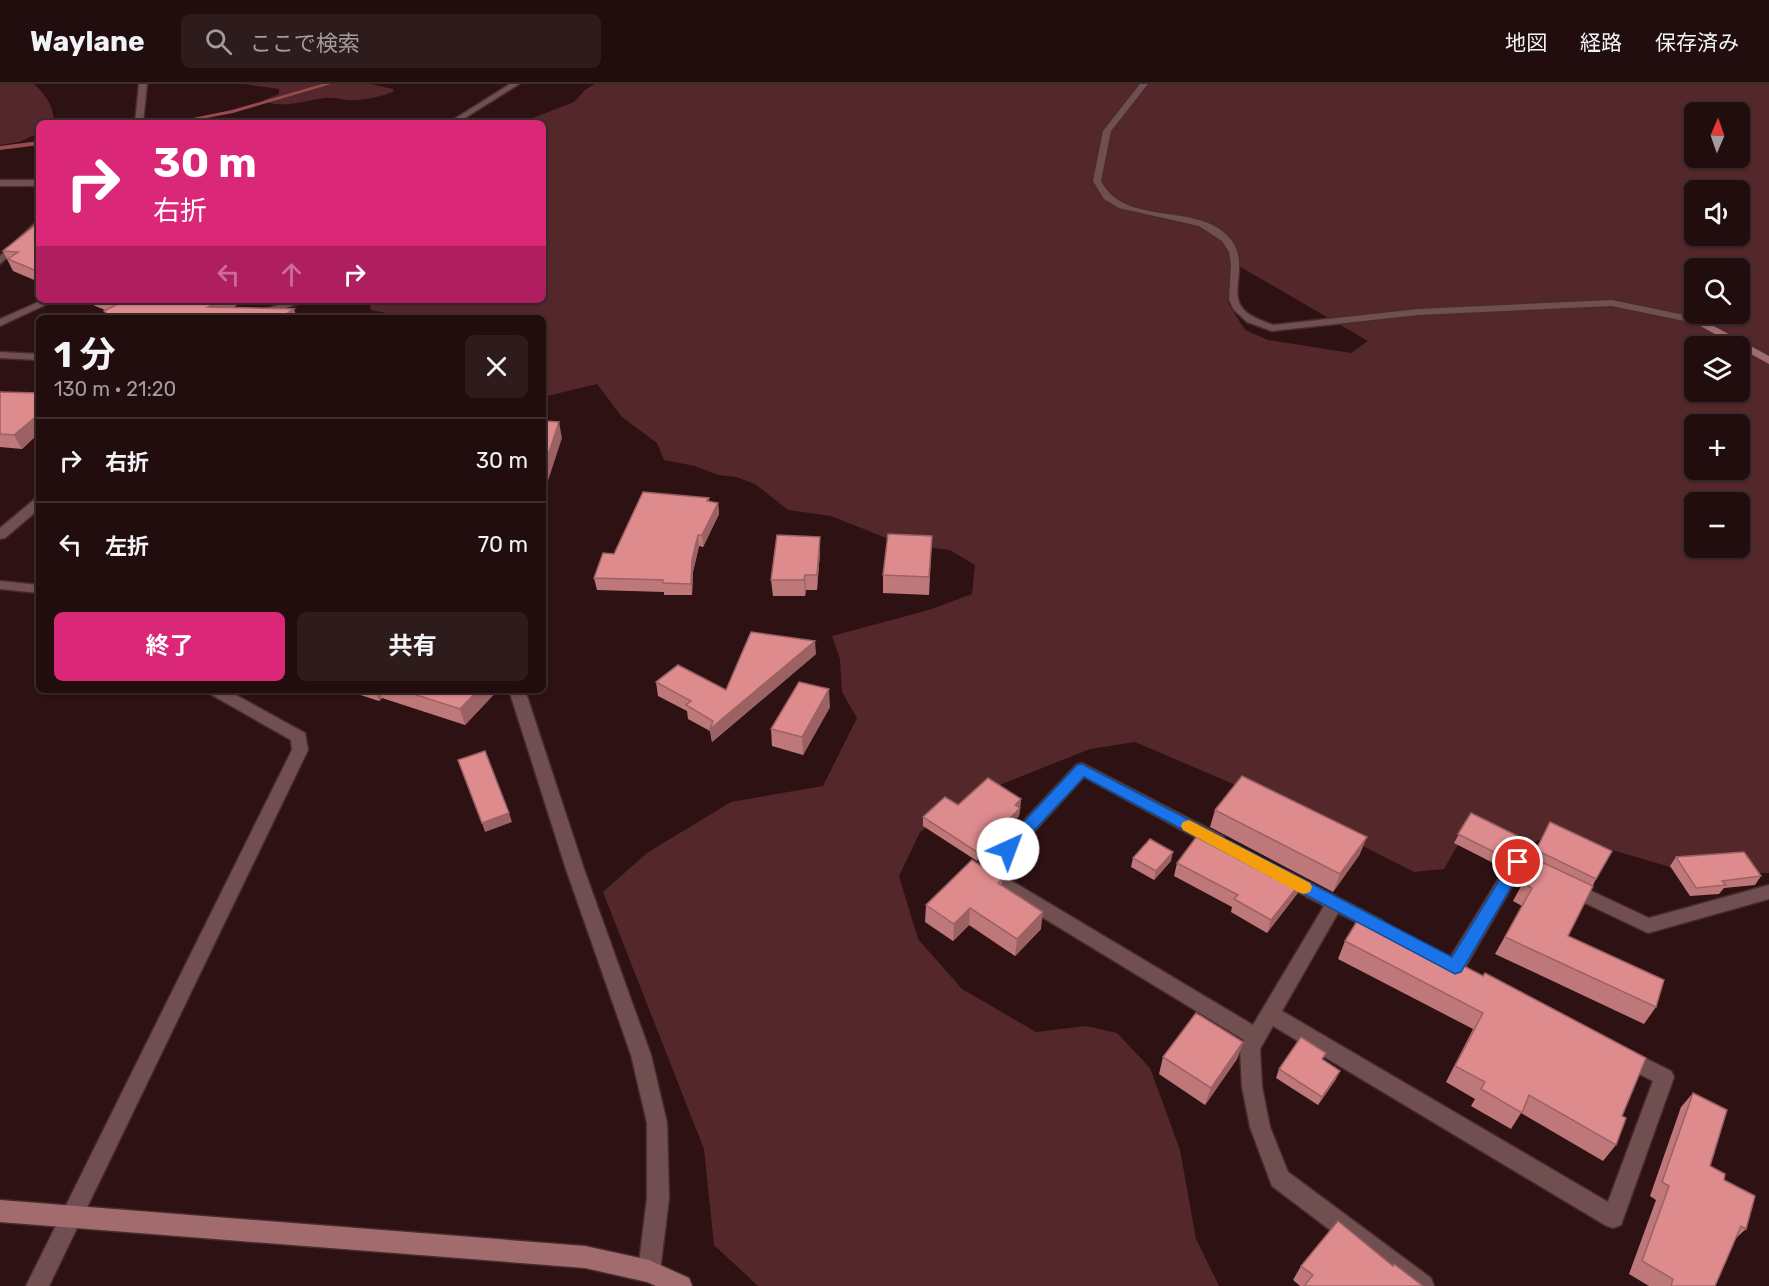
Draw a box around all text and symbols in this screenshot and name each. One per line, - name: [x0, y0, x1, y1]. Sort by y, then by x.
- search box: [181, 14, 601, 68]
- text: Waylane: [30, 25, 145, 58]
- icon: search: [202, 25, 235, 58]
- text: ここで検索: [250, 30, 360, 57]
- text: 地図: [1505, 30, 1547, 55]
- text: 経路: [1580, 30, 1622, 55]
- text: 保存済み: [1655, 30, 1739, 55]
- north arrow: [1684, 102, 1750, 168]
- map controls: [1684, 102, 1750, 558]
- text: 30 m: [153, 138, 257, 188]
- icon: right: [54, 144, 132, 222]
- button: sound: [1684, 180, 1750, 246]
- text: 右折: [153, 195, 207, 227]
- icon: left: [212, 258, 245, 291]
- icon: ahead: [275, 258, 308, 291]
- icon: right: [338, 258, 371, 291]
- button: search: [1684, 258, 1750, 324]
- text: 1 分: [54, 333, 116, 376]
- button: close: [465, 335, 528, 398]
- button: layers: [1684, 336, 1750, 402]
- text: 130 m · 21:20: [54, 377, 176, 401]
- button: +: [1684, 414, 1750, 480]
- icon: right: [54, 444, 87, 477]
- text: 30 m: [476, 447, 528, 474]
- text: 右折: [105, 449, 149, 476]
- button: −: [1684, 492, 1750, 558]
- icon: left: [54, 528, 87, 561]
- text: 70 m: [478, 531, 528, 558]
- text: 左折: [105, 533, 149, 560]
- button: 終了: [54, 612, 285, 681]
- button: 共有: [297, 612, 528, 681]
- position arrow: [976, 817, 1040, 881]
- pin: [1492, 836, 1543, 887]
- icon: arrive: [1501, 845, 1534, 878]

